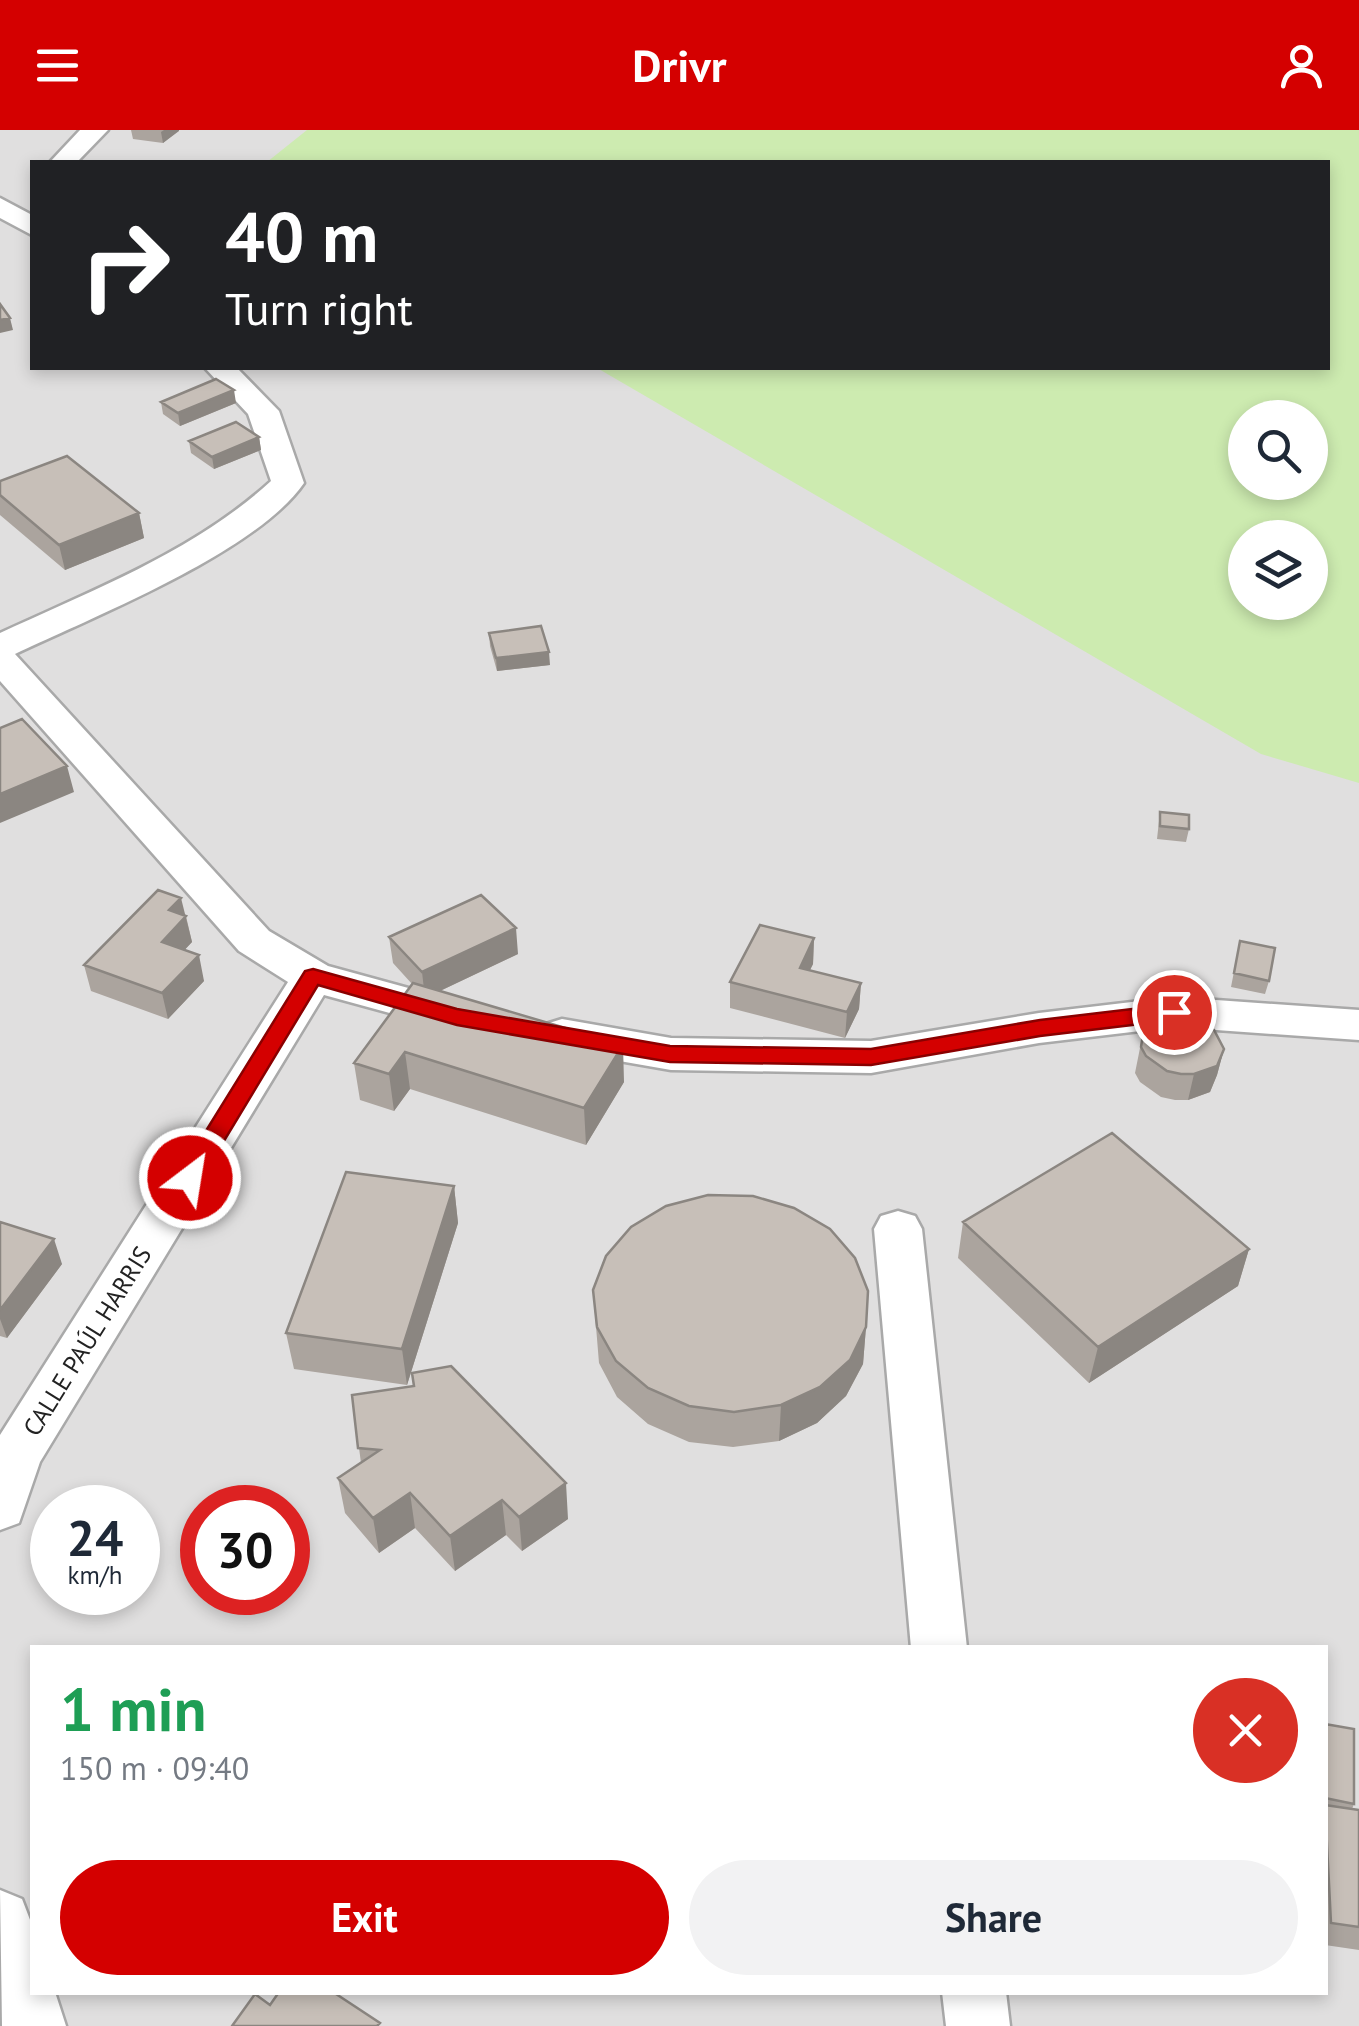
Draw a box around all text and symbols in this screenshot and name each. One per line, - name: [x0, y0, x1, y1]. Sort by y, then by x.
- text: Drivr: [632, 36, 727, 94]
- icon: menu: [30, 38, 85, 93]
- icon: person: [1274, 38, 1329, 93]
- text: 40 m: [225, 191, 378, 281]
- icon: right: [60, 200, 190, 330]
- text: Turn right: [225, 279, 413, 337]
- map controls: [1228, 400, 1328, 620]
- button: search: [1228, 400, 1328, 500]
- button: layers: [1228, 520, 1328, 620]
- pin: [1132, 970, 1217, 1055]
- icon: arrive: [1147, 985, 1202, 1040]
- position arrow: [138, 1126, 242, 1230]
- street label: CALLE PAÚL HARRIS: [16, 1240, 158, 1442]
- speed limit sign: 30: [180, 1485, 310, 1615]
- text: 24: [67, 1505, 123, 1570]
- text: km/h: [68, 1559, 122, 1591]
- text: 1 min: [60, 1670, 206, 1748]
- button: close: [1193, 1678, 1298, 1783]
- text: 150 m · 09:40: [60, 1747, 249, 1789]
- button: Exit: [60, 1860, 669, 1975]
- button: Share: [689, 1860, 1298, 1975]

